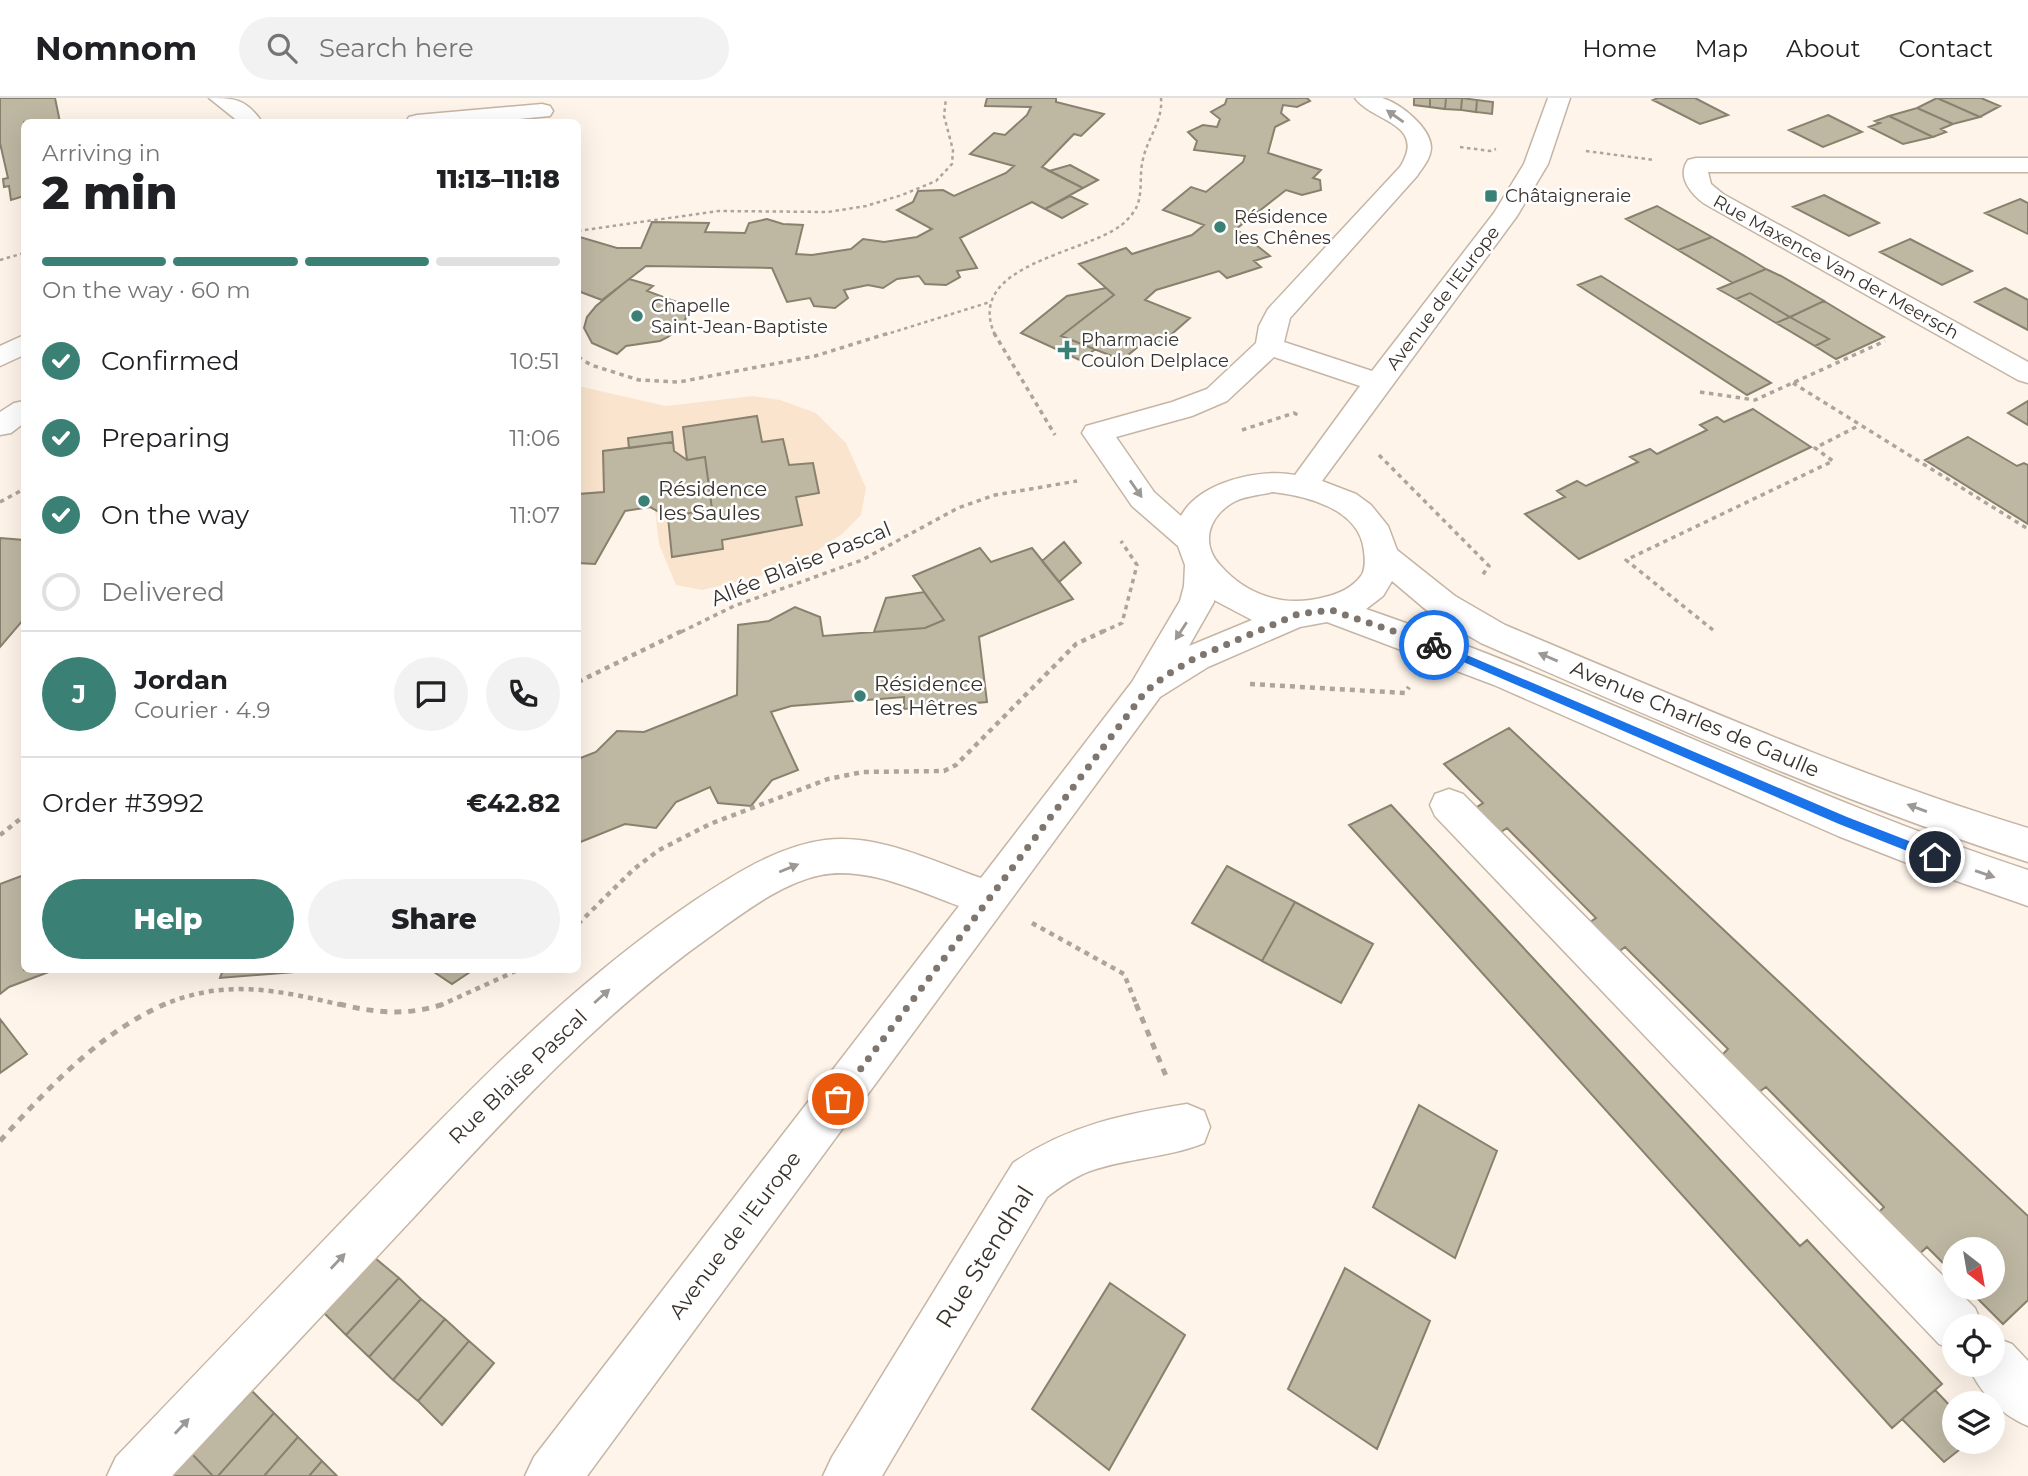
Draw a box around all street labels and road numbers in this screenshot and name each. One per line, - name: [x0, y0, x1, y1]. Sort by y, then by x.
- street label: Rue Maxence Van der Meersch: [1709, 190, 1963, 344]
- street label: Avenue de l'Europe: [1382, 222, 1504, 374]
- street label: Allée Blaise Pascal: [707, 516, 895, 611]
- street label: Avenue Charles de Gaulle: [1567, 655, 1823, 782]
- street label: Rue Blaise Pascal: [443, 1004, 592, 1149]
- street label: Avenue de l'Europe: [663, 1146, 806, 1323]
- street label: Rue Stendhal: [929, 1180, 1040, 1333]

